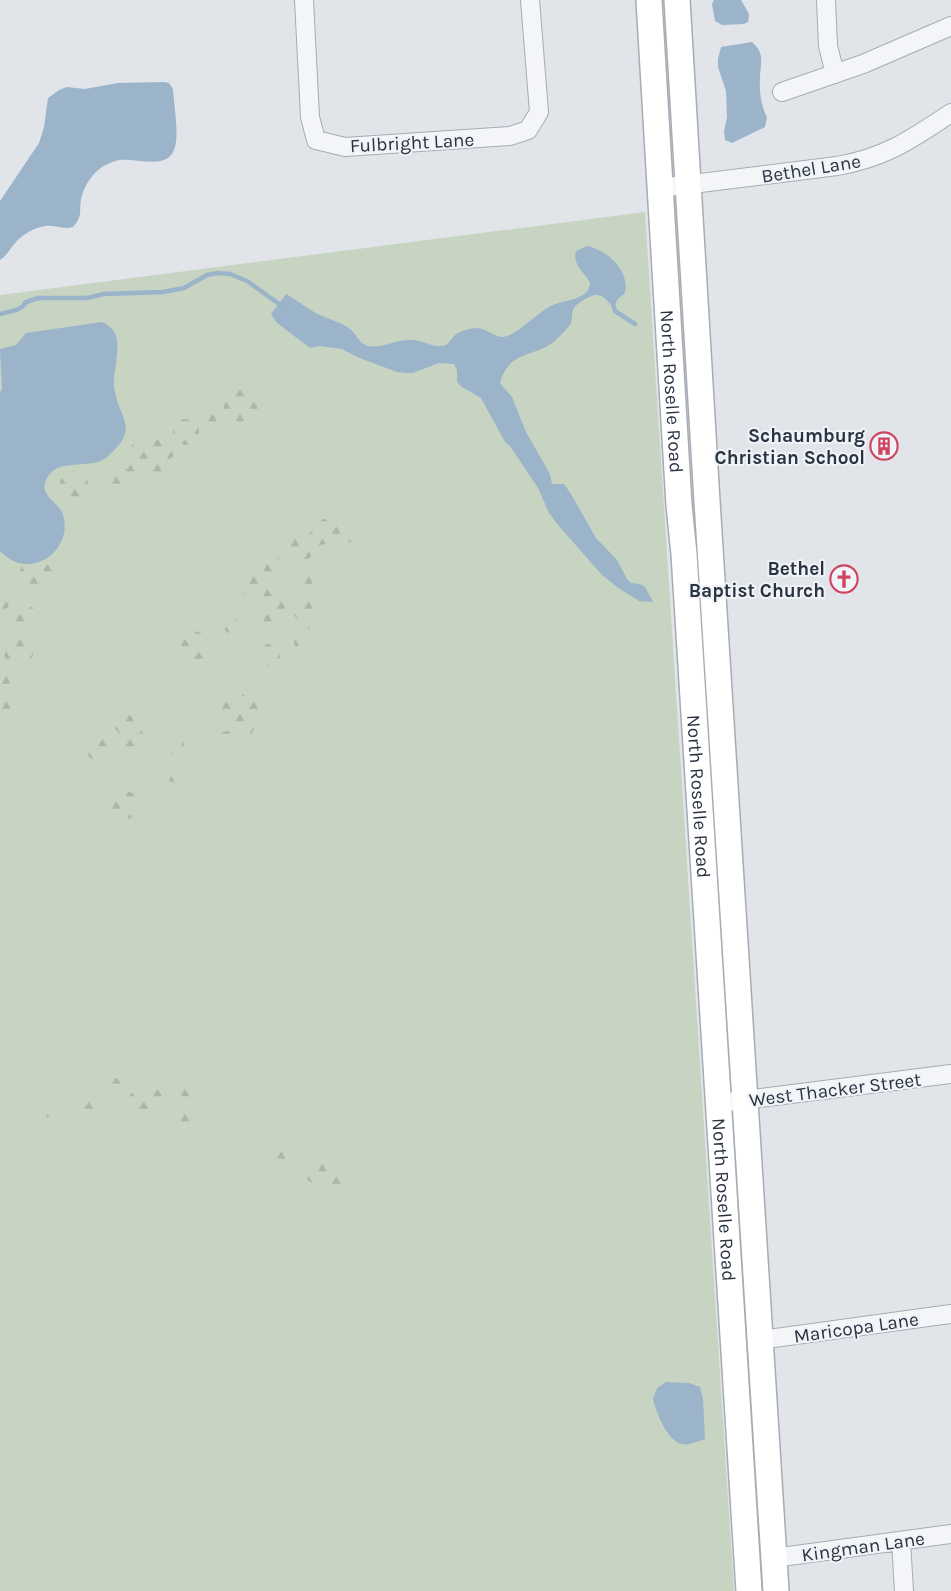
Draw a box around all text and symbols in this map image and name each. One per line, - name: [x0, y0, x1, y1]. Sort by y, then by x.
- street label: Fulbright Lane: [349, 129, 475, 157]
- street label: Bethel Lane: [760, 150, 862, 188]
- street label: North Roselle Road: [655, 309, 687, 474]
- place label: Schaumburg Christian School: [715, 425, 865, 469]
- building icon: Schaumburg Christian School: [869, 431, 899, 461]
- place label: Bethel Baptist Church: [689, 558, 825, 602]
- church icon: Bethel Baptist Church: [829, 564, 859, 594]
- street label: North Roselle Road: [682, 714, 714, 879]
- street label: West Thacker Street: [748, 1069, 922, 1111]
- street label: North Roselle Road: [707, 1117, 740, 1282]
- street label: Maricopa Lane: [792, 1308, 920, 1348]
- street label: Kingman Lane: [800, 1527, 926, 1567]

